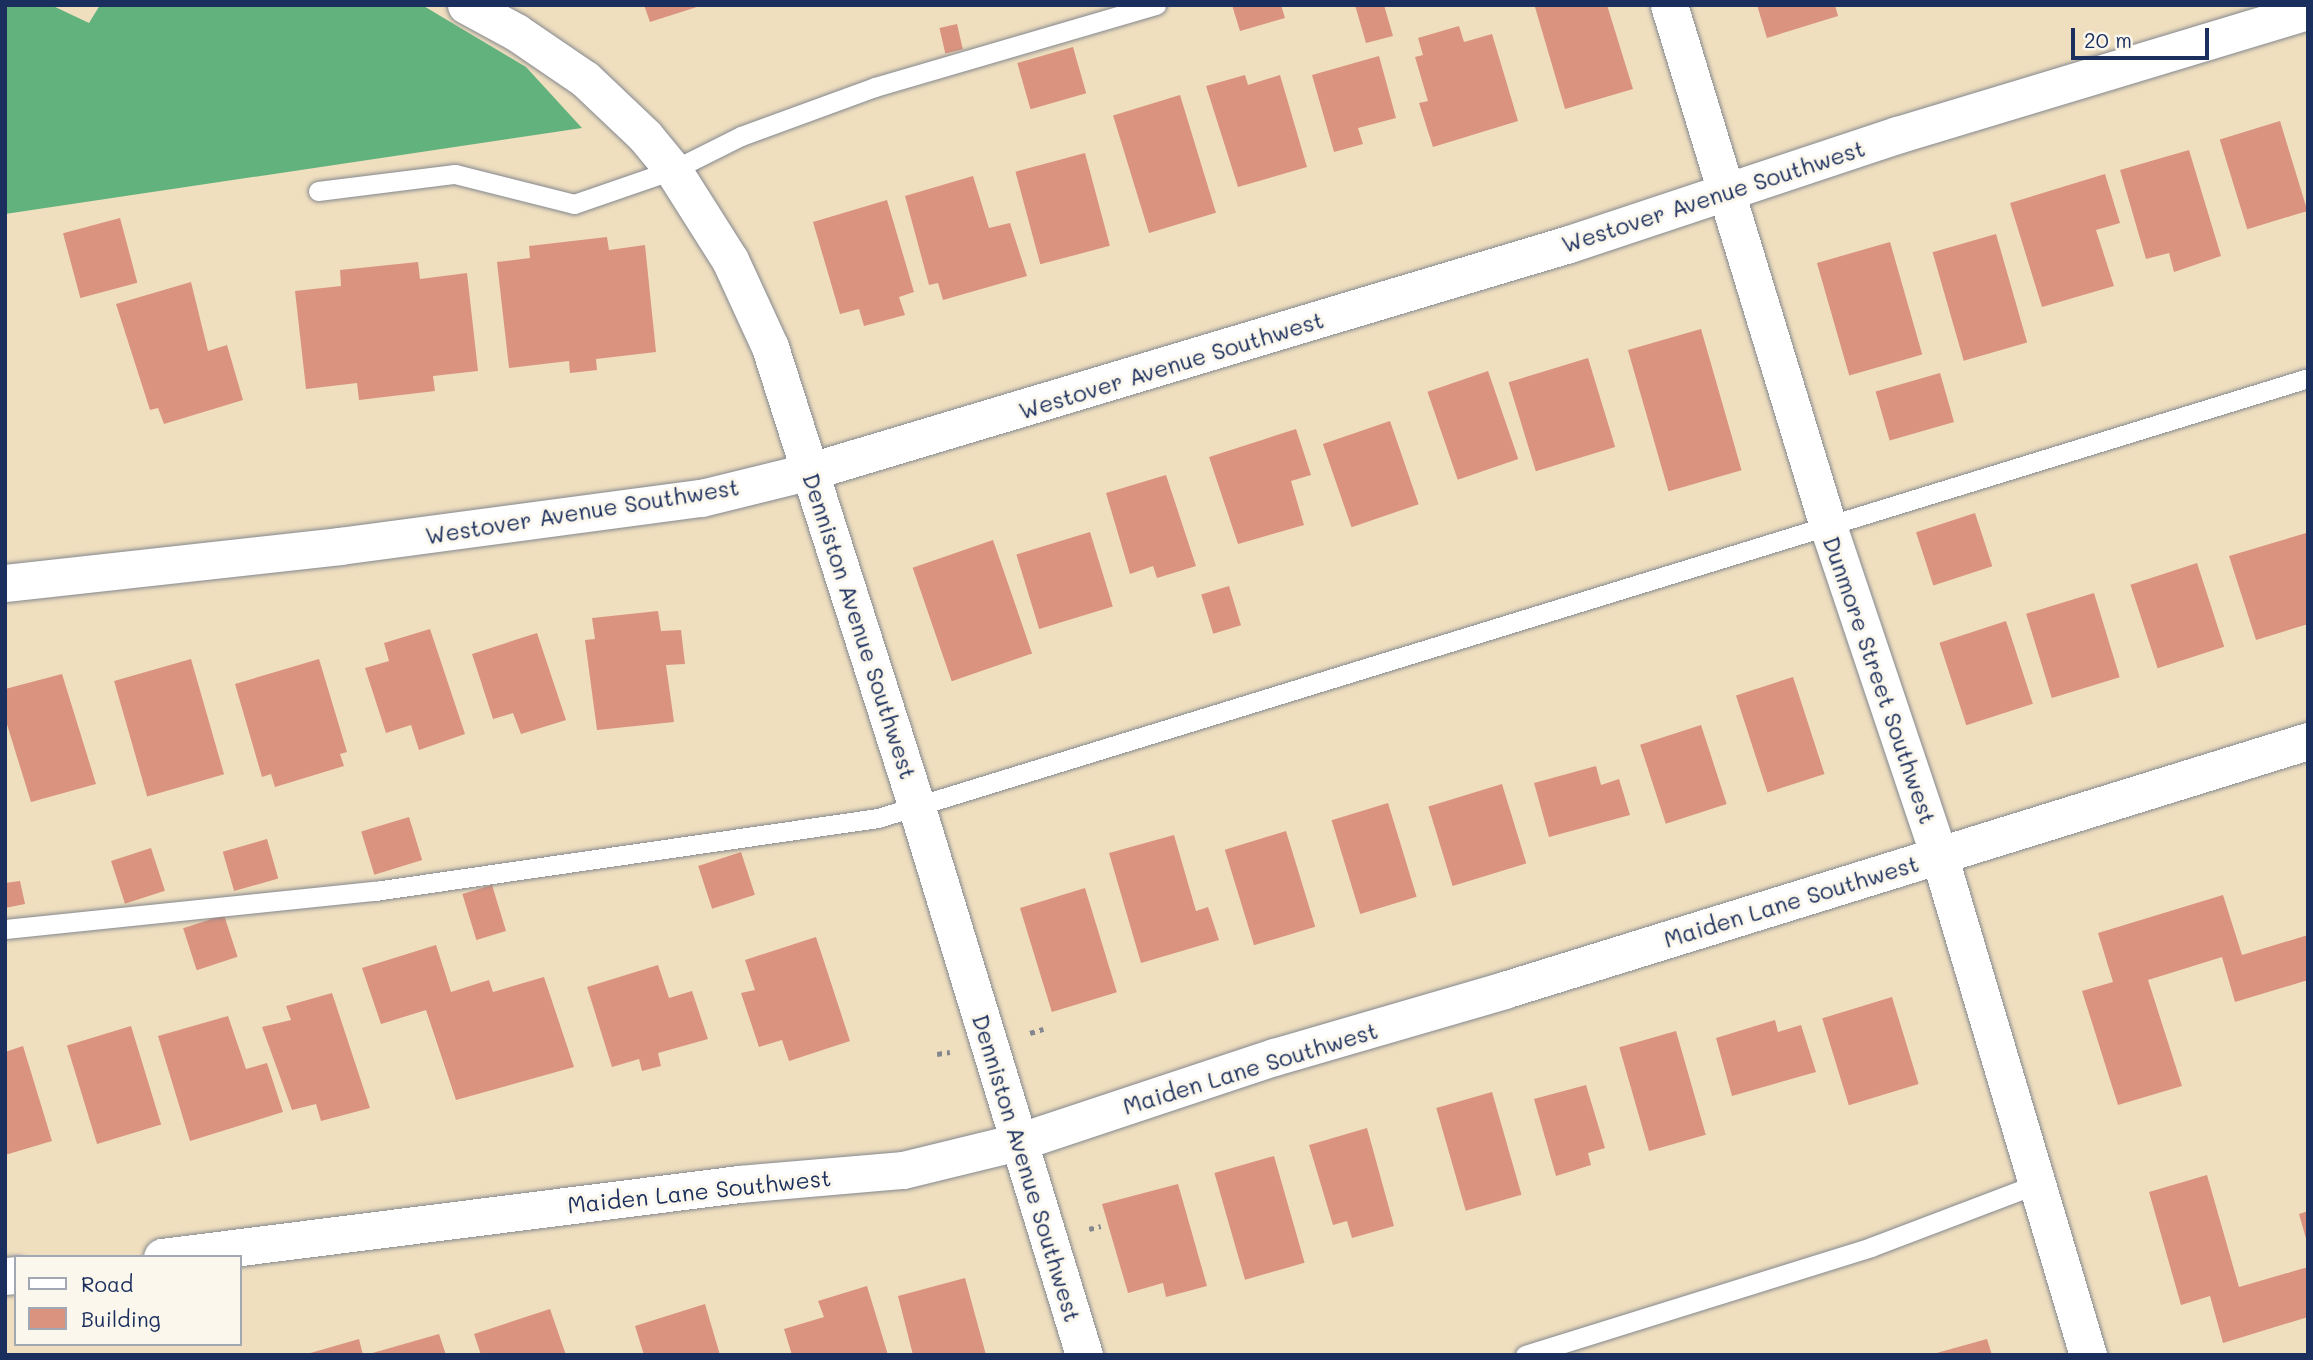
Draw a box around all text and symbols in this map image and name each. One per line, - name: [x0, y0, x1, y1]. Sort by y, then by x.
- scale bar: [2075, 14, 2213, 58]
- text: 20 m: [2084, 26, 2132, 53]
- street label: Westover Avenue Southwest: [1558, 134, 1868, 258]
- street label: Westover Avenue Southwest: [1015, 305, 1327, 425]
- street label: Denniston Avenue Southwest: [797, 469, 923, 783]
- street label: Westover Avenue Southwest: [423, 473, 741, 549]
- street label: Dunmore Street Southwest: [1818, 533, 1942, 827]
- street label: Maiden Lane Southwest: [1660, 849, 1922, 953]
- street label: Denniston Avenue Southwest: [967, 1011, 1087, 1325]
- street label: Maiden Lane Southwest: [1119, 1016, 1381, 1120]
- street label: Maiden Lane Southwest: [566, 1163, 832, 1219]
- legend: [14, 1255, 242, 1346]
- text: Road: [81, 1270, 133, 1297]
- text: Building: [81, 1305, 161, 1332]

